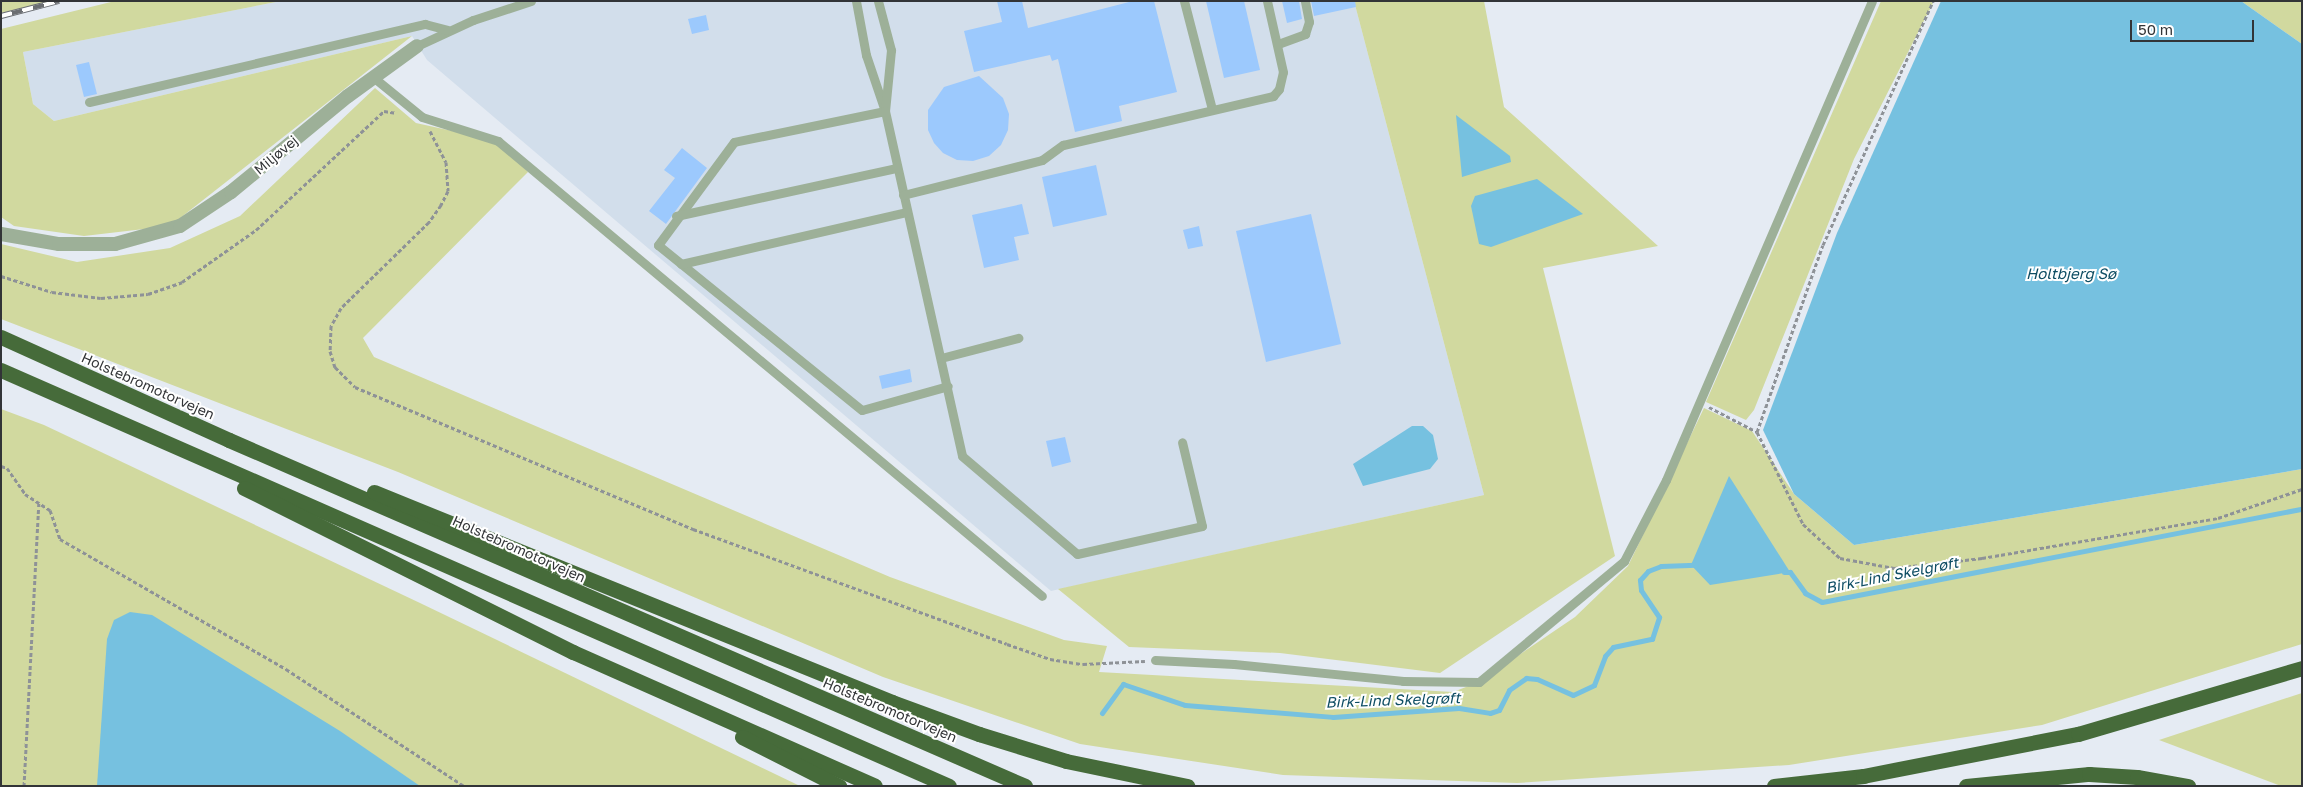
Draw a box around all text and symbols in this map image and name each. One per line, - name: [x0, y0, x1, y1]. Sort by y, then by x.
- scale bar: [2133, 10, 2257, 42]
- text: 50 m: [2138, 20, 2173, 38]
- street label: Miljøvej: [251, 132, 301, 178]
- water label: Holtbjerg Sø: [2026, 265, 2116, 283]
- street label: Holstebromotorvejen: [79, 349, 217, 423]
- street label: Holstebromotorvejen: [450, 512, 588, 586]
- water label: Birk-Lind Skelgrøft: [1824, 553, 1960, 597]
- street label: Holstebromotorvejen: [821, 674, 959, 746]
- water label: Birk-Lind Skelgrøft: [1325, 689, 1461, 711]

